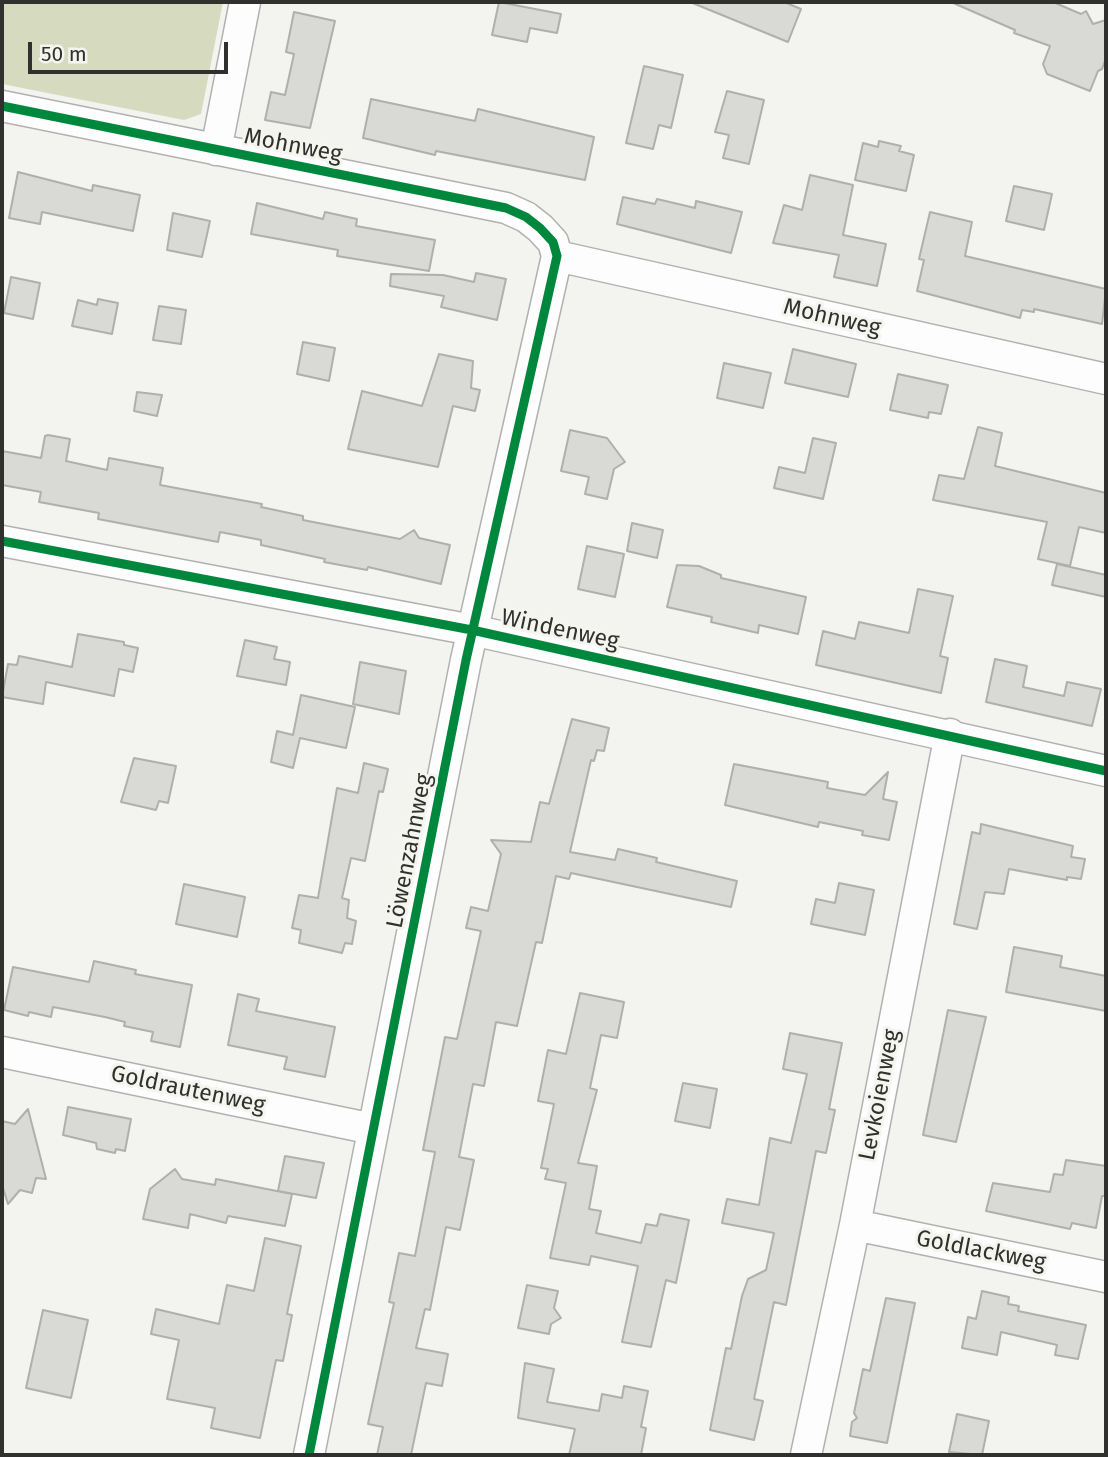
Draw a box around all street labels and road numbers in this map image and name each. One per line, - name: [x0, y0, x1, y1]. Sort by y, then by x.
- street label: Mohnweg: [242, 123, 344, 169]
- street label: Mohnweg: [781, 293, 883, 343]
- street label: Windenweg: [499, 604, 621, 656]
- street label: Löwenzahnweg: [381, 771, 439, 931]
- street label: Levkoienweg: [854, 1027, 906, 1163]
- street label: Goldrautenweg: [108, 1060, 268, 1120]
- street label: Goldlackweg: [914, 1225, 1048, 1277]

